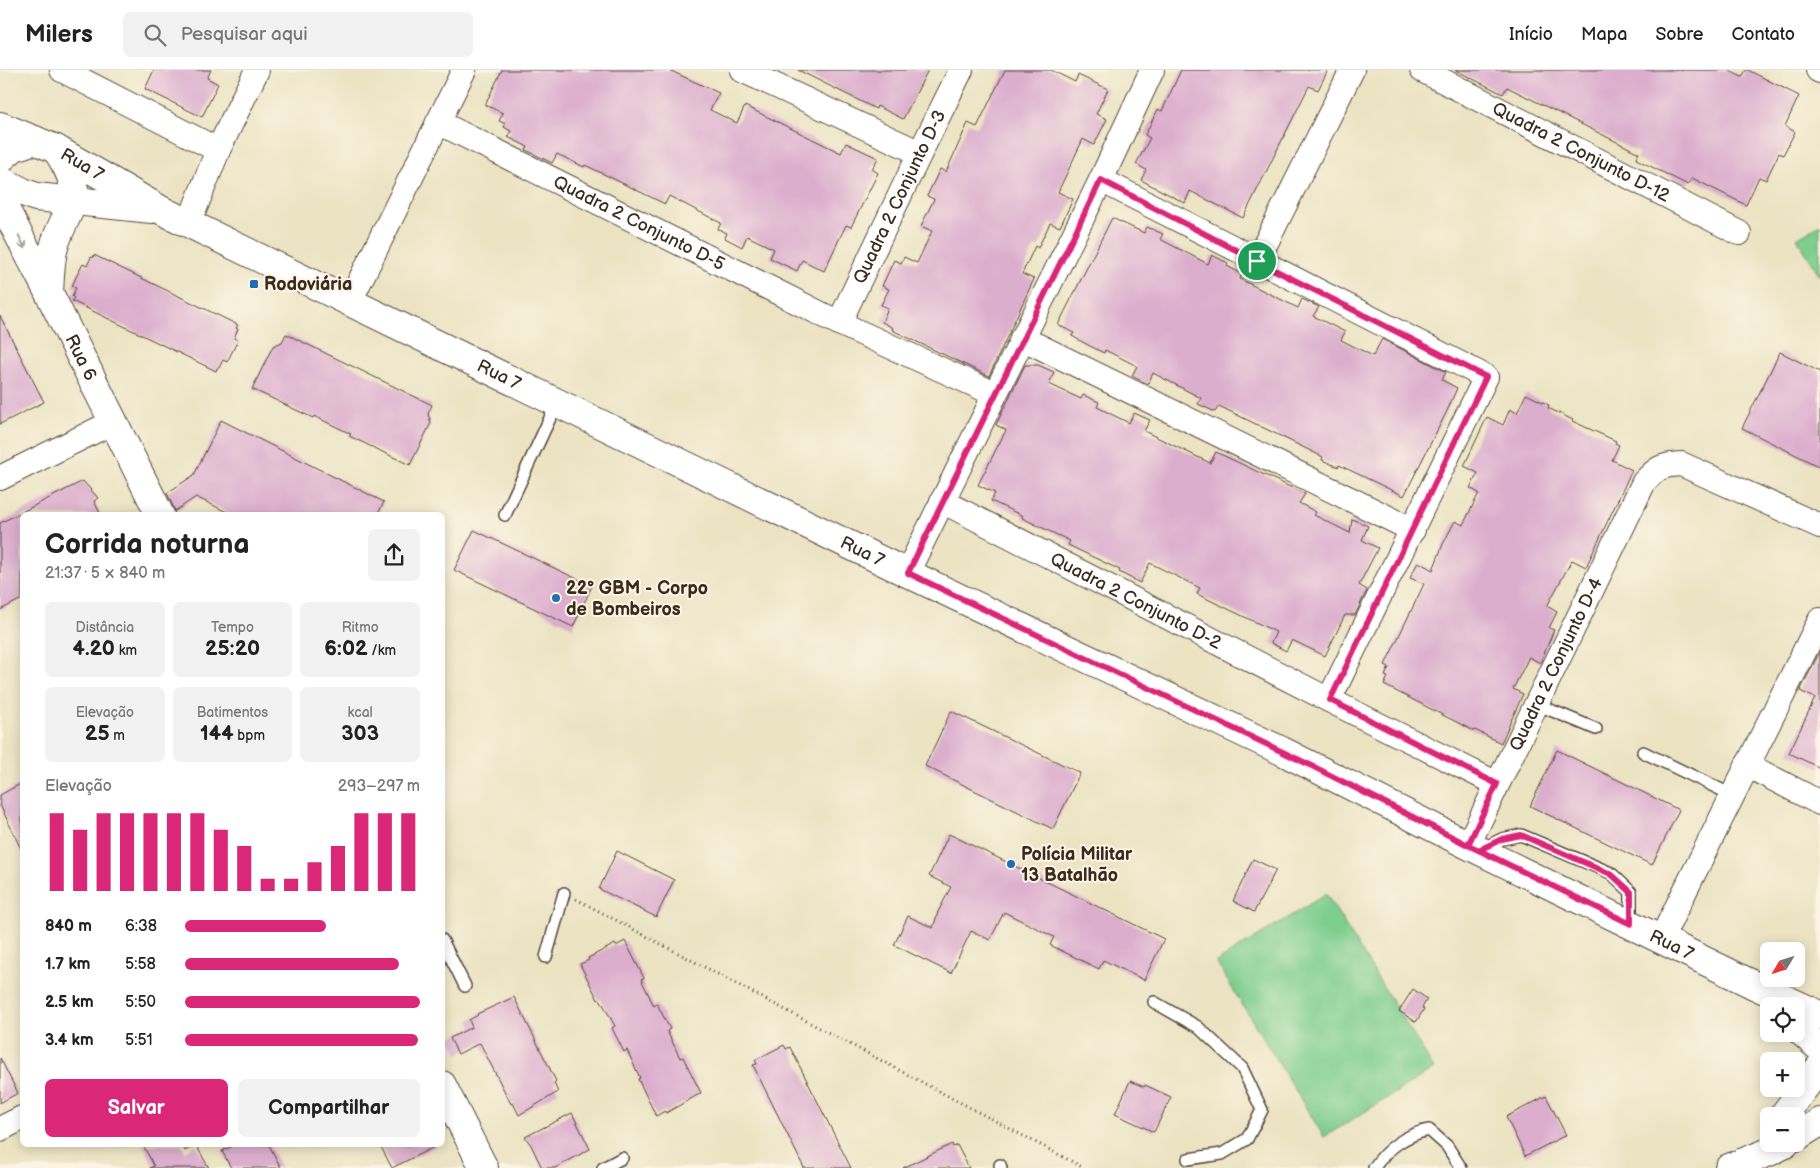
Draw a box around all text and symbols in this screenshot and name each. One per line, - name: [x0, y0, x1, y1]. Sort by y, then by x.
- search box: [123, 12, 473, 57]
- text: Milers: [25, 20, 93, 49]
- icon: search: [141, 21, 169, 49]
- text: Pesquisar aqui: [181, 23, 308, 46]
- text: Início: [1509, 24, 1553, 45]
- text: Mapa: [1581, 24, 1627, 45]
- text: Sobre: [1655, 24, 1703, 45]
- text: Contato: [1731, 24, 1795, 45]
- street label: Quadra 2 Conjunto D-12: [1489, 98, 1673, 207]
- street label: Quadra 2 Conjunto D-3: [849, 107, 951, 287]
- street label: Rua 7: [57, 144, 108, 186]
- street label: Quadra 2 Conjunto D-5: [550, 172, 728, 275]
- one-way arrow: [18, 234, 27, 249]
- pin: [1236, 240, 1278, 282]
- icon: arrive: [1243, 247, 1271, 275]
- place label: Rodoviária: [264, 274, 352, 295]
- marker: Rodoviária: [248, 278, 260, 290]
- street label: Rua 6: [60, 331, 101, 384]
- street label: Rua 7: [473, 355, 524, 395]
- text: Corrida noturna: [45, 528, 250, 561]
- button: share: [368, 529, 420, 581]
- street label: Rua 7: [837, 532, 888, 571]
- street label: Quadra 2 Conjunto D-2: [1047, 548, 1225, 654]
- text: 21:37 · 5 × 840 m: [45, 564, 165, 583]
- street label: Quadra 2 Conjunto D-4: [1505, 574, 1607, 754]
- place label: 22° GBM - Corpo de Bombeiros: [566, 578, 708, 620]
- marker: 22° GBM - Corpo de Bombeiros: [550, 592, 562, 604]
- text: Distância: [75, 619, 134, 636]
- text: Tempo: [211, 619, 254, 636]
- text: Ritmo: [342, 619, 379, 636]
- text: 4.20: [73, 636, 115, 661]
- text: 25:20: [205, 636, 260, 661]
- text: 6:02: [324, 636, 368, 661]
- text: km: [115, 642, 137, 659]
- text: /km: [368, 642, 396, 659]
- text: Elevação: [76, 704, 134, 721]
- text: Batimentos: [197, 704, 268, 721]
- text: kcal: [348, 704, 373, 721]
- text: 25: [85, 721, 110, 746]
- text: 144: [200, 721, 234, 746]
- text: 303: [341, 721, 379, 746]
- text: m: [110, 727, 125, 744]
- text: bpm: [234, 727, 265, 744]
- text: Elevação: [45, 777, 112, 796]
- text: 293–297 m: [338, 777, 420, 796]
- place label: Polícia Militar 13 Batalhão: [1021, 844, 1133, 886]
- marker: Polícia Militar 13 Batalhão: [1005, 858, 1017, 870]
- text: 840 m: [45, 917, 92, 936]
- text: 6:38: [125, 917, 157, 936]
- street label: Rua 7: [1646, 926, 1697, 965]
- north arrow: [1760, 942, 1805, 988]
- map controls: [1760, 942, 1805, 1152]
- text: 1.7 km: [45, 955, 90, 974]
- text: 5:58: [125, 955, 156, 974]
- text: 2.5 km: [45, 993, 94, 1012]
- text: 5:50: [125, 993, 156, 1012]
- button: locate: [1760, 997, 1805, 1042]
- text: 3.4 km: [45, 1031, 94, 1050]
- text: 5:51: [125, 1031, 153, 1050]
- button: +: [1760, 1052, 1805, 1097]
- button: Salvar: [45, 1079, 228, 1137]
- button: Compartilhar: [238, 1079, 420, 1137]
- button: −: [1760, 1107, 1805, 1152]

